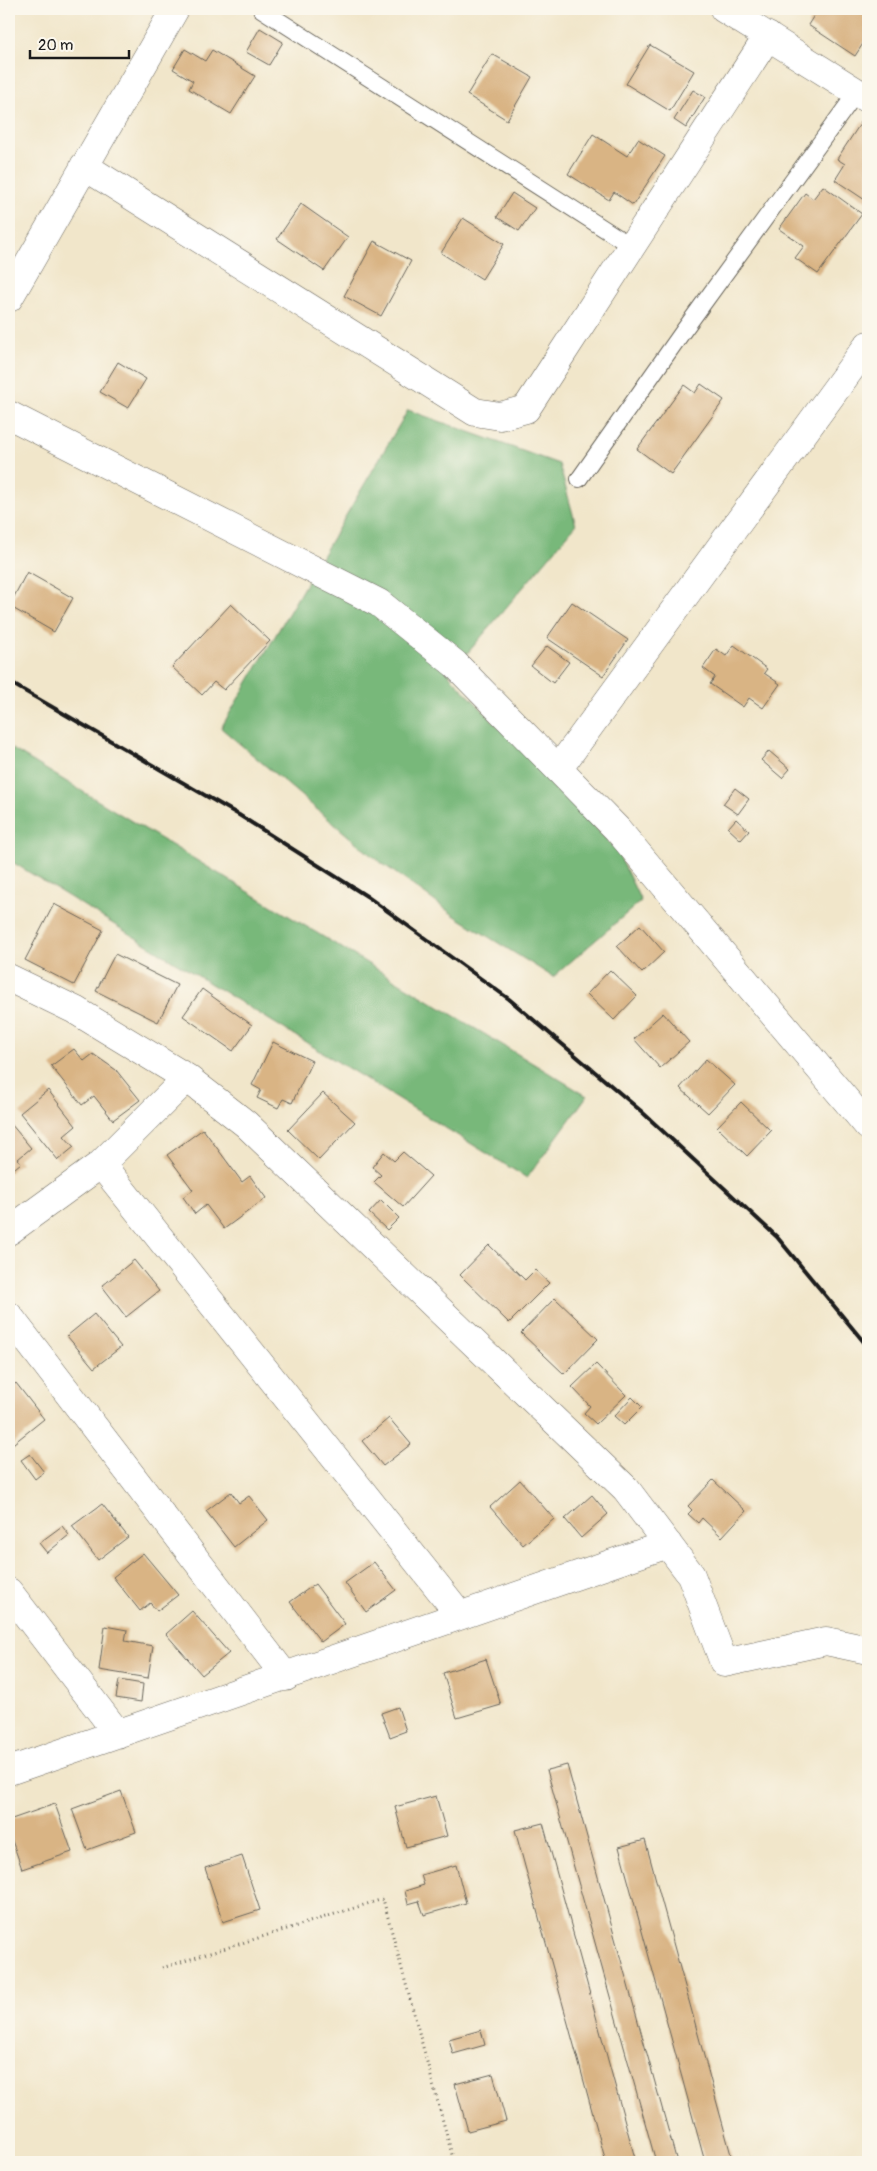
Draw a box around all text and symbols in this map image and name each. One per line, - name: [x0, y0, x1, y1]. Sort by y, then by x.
- scale bar: [30, 28, 129, 60]
- text: 20 m: [38, 36, 73, 55]

